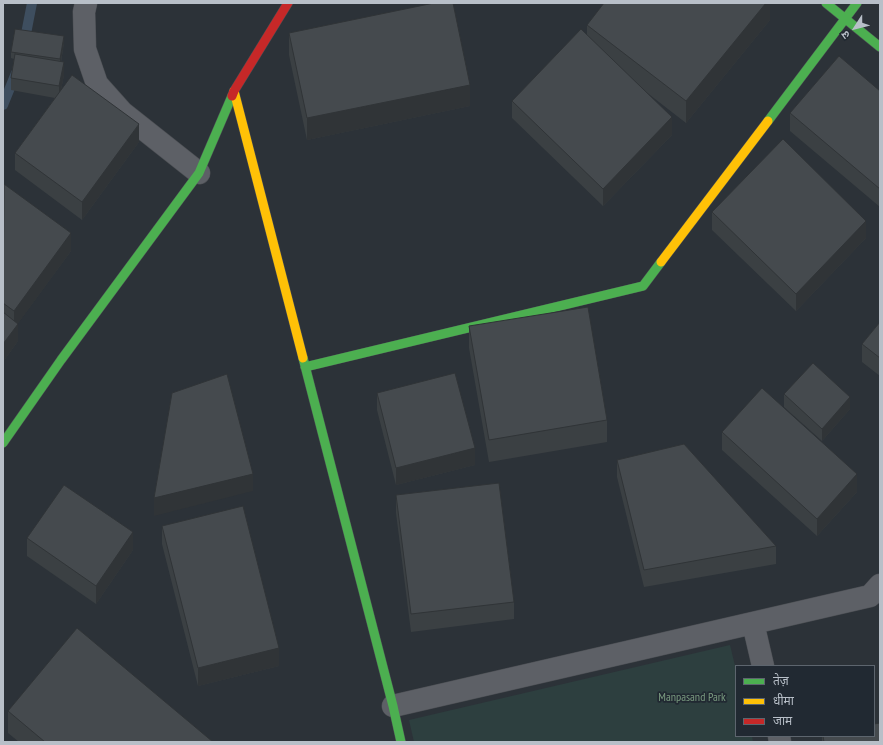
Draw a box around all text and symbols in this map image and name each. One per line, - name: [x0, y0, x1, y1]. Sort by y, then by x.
- north arrow: [835, 8, 875, 48]
- text: उ: [838, 28, 853, 42]
- legend: [735, 665, 875, 737]
- text: तेज़: [773, 673, 789, 688]
- park label: Manpasand Park: [658, 691, 726, 705]
- text: धीमा: [773, 693, 794, 708]
- text: जाम: [773, 713, 792, 728]

